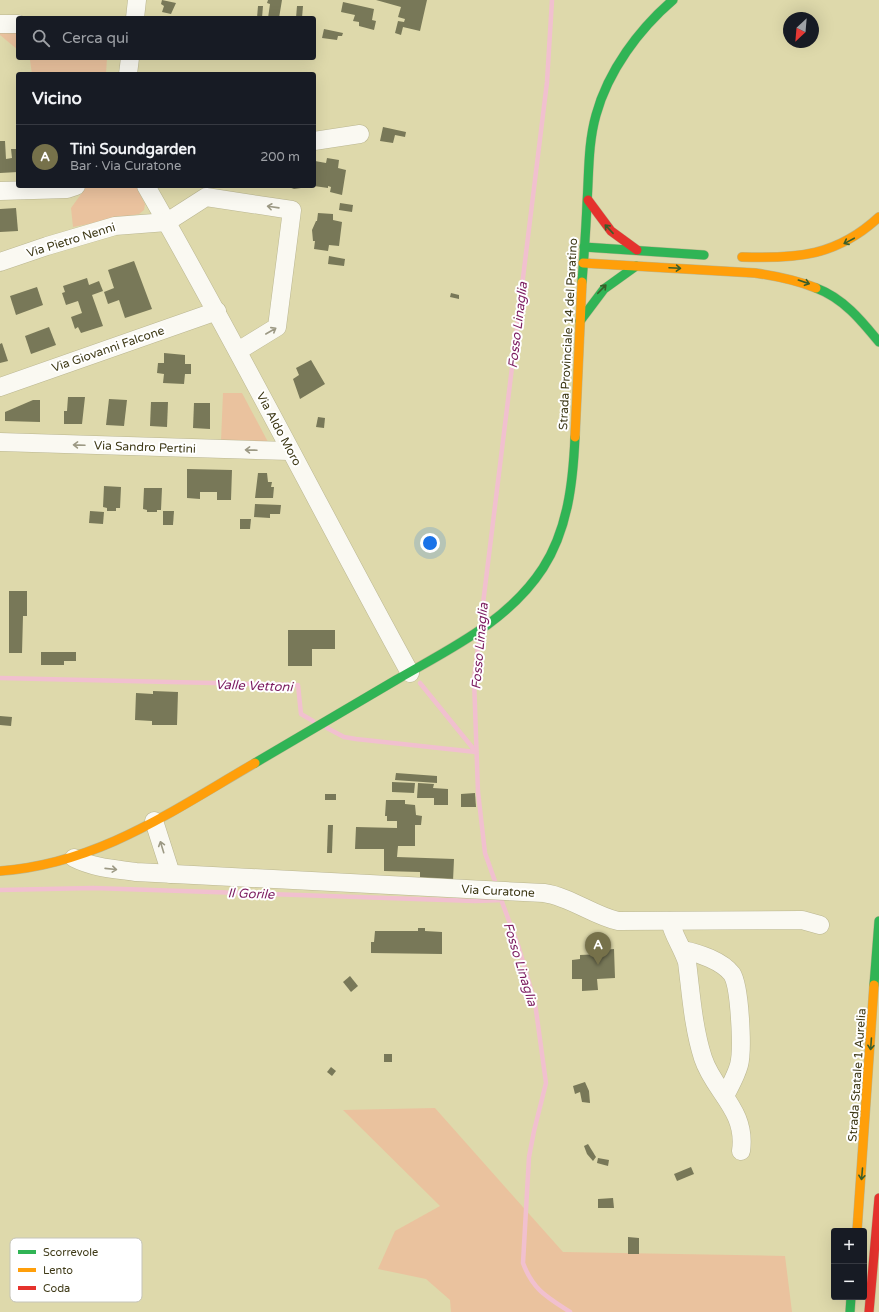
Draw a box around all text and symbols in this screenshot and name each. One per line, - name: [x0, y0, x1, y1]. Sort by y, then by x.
- north arrow: [783, 12, 819, 48]
- search box: [16, 16, 316, 60]
- icon: search: [30, 27, 52, 49]
- text: Cerca qui: [62, 29, 129, 47]
- text: Vicino: [32, 88, 82, 109]
- text: Tinì Soundgarden: [70, 140, 196, 158]
- text: A: [40, 149, 50, 165]
- text: 200 m: [260, 149, 300, 165]
- text: Bar · Via Curatone: [70, 158, 181, 174]
- one-way arrow: [267, 203, 280, 211]
- street label: Via Pietro Nenni: [25, 220, 117, 260]
- one-way arrow: [604, 224, 614, 234]
- street label: Strada Provinciale 14 del Paratino: [556, 238, 580, 430]
- one-way arrow: [843, 238, 855, 245]
- one-way arrow: [668, 265, 681, 272]
- one-way arrow: [797, 278, 809, 286]
- water label: Fosso Linaglia: [505, 280, 531, 369]
- one-way arrow: [597, 284, 607, 294]
- street label: Via Giovanni Falcone: [50, 323, 166, 375]
- one-way arrow: [265, 326, 277, 334]
- street label: Via Aldo Moro: [254, 390, 304, 468]
- street label: Via Sandro Pertini: [94, 438, 196, 456]
- one-way arrow: [73, 441, 86, 449]
- one-way arrow: [245, 446, 258, 453]
- your location: [420, 533, 440, 553]
- water label: Fosso Linaglia: [468, 601, 492, 690]
- water label: Valle Vettoni: [215, 677, 295, 695]
- one-way arrow: [158, 842, 166, 854]
- one-way arrow: [104, 865, 117, 873]
- street label: Via Curatone: [461, 882, 535, 900]
- water label: Il Gorile: [227, 885, 275, 903]
- water label: Fosso Linaglia: [500, 920, 541, 1009]
- pin: A: [585, 932, 611, 965]
- street label: Strada Statale 1 Aurelia: [845, 1008, 869, 1142]
- one-way arrow: [867, 1037, 874, 1050]
- one-way arrow: [858, 1167, 866, 1180]
- map controls: [831, 1228, 867, 1300]
- button: +: [831, 1228, 867, 1264]
- legend: [10, 1238, 142, 1302]
- text: Scorrevole: [43, 1246, 98, 1259]
- text: Lento: [43, 1264, 73, 1277]
- button: −: [831, 1264, 867, 1300]
- text: Coda: [43, 1282, 70, 1295]

